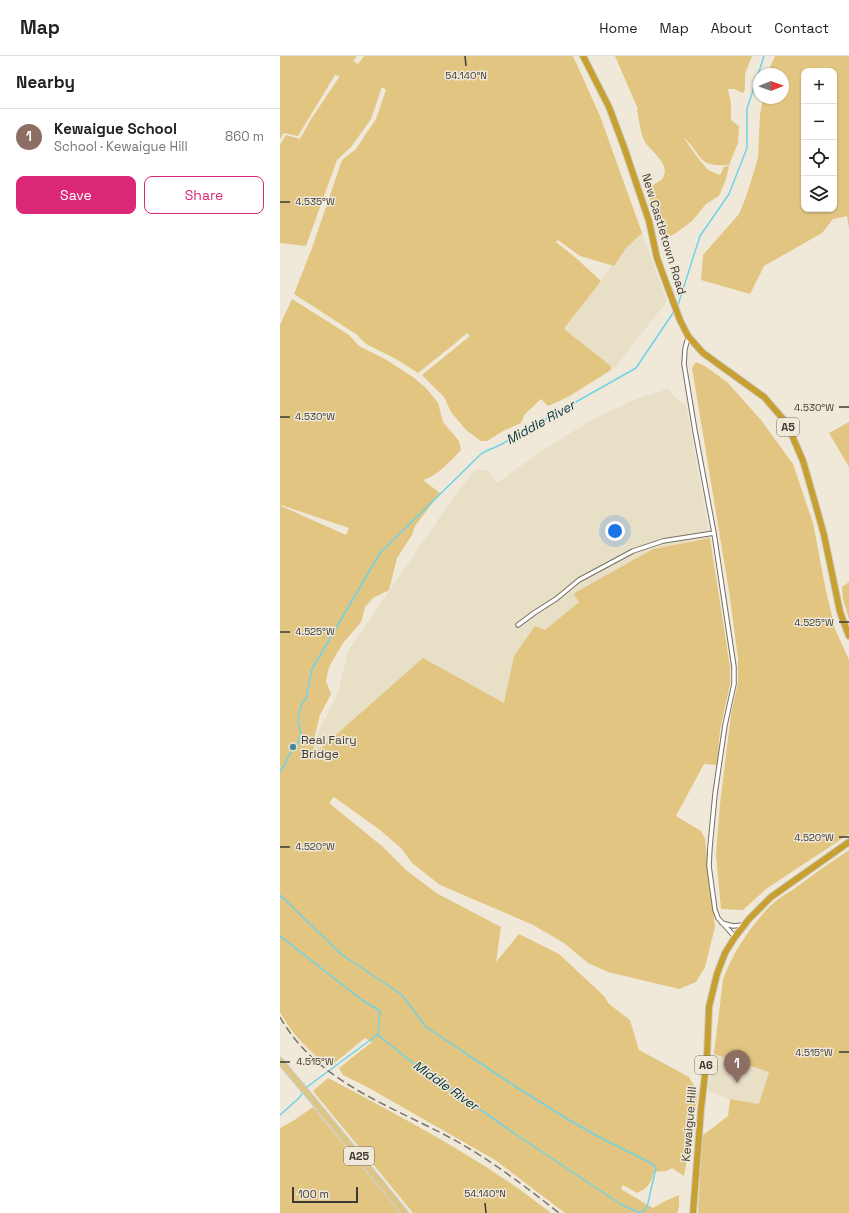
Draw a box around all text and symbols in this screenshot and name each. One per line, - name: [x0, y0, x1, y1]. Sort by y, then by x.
- text: Map: [20, 15, 60, 40]
- text: Home: [599, 19, 637, 37]
- text: Map: [659, 19, 689, 37]
- text: About: [711, 19, 752, 37]
- text: Contact: [774, 19, 829, 37]
- north arrow: [753, 68, 789, 104]
- map controls: [801, 68, 837, 212]
- button: +: [801, 68, 837, 104]
- text: 54.140°N: [445, 69, 487, 82]
- text: Nearby: [16, 71, 75, 93]
- button: −: [801, 104, 837, 140]
- text: Kewaigue School: [54, 119, 177, 138]
- text: 1: [26, 128, 32, 145]
- text: 860 m: [225, 128, 264, 145]
- text: School · Kewaigue Hill: [54, 138, 188, 155]
- button: locate: [801, 140, 837, 176]
- street label: New Castletown Road: [638, 171, 690, 297]
- button: Save: [16, 176, 136, 214]
- button: Share: [144, 176, 264, 214]
- button: layers: [801, 176, 837, 212]
- text: 4.535°W: [295, 195, 335, 208]
- water label: Middle River: [503, 396, 579, 448]
- text: 4.530°W: [794, 401, 834, 414]
- text: 4.530°W: [295, 410, 335, 423]
- road number: A5: [777, 418, 799, 436]
- your location: [605, 521, 625, 541]
- text: 4.525°W: [794, 616, 834, 629]
- text: 4.525°W: [295, 625, 335, 638]
- place label: Real Fairy Bridge: [301, 732, 357, 762]
- marker: Real Fairy Bridge: [288, 742, 298, 752]
- text: 4.520°W: [794, 831, 834, 844]
- text: 4.520°W: [295, 840, 335, 853]
- text: 4.515°W: [795, 1046, 833, 1059]
- pin: 1: [724, 1050, 750, 1083]
- text: 4.515°W: [296, 1055, 334, 1068]
- road number: A6: [695, 1056, 717, 1074]
- water label: Middle River: [410, 1057, 483, 1115]
- street label: Kewaigue Hill: [678, 1086, 700, 1162]
- road number: A25: [344, 1147, 374, 1165]
- scale bar: [292, 1185, 358, 1204]
- text: 100 m: [298, 1187, 329, 1201]
- text: 54.140°N: [464, 1187, 506, 1200]

